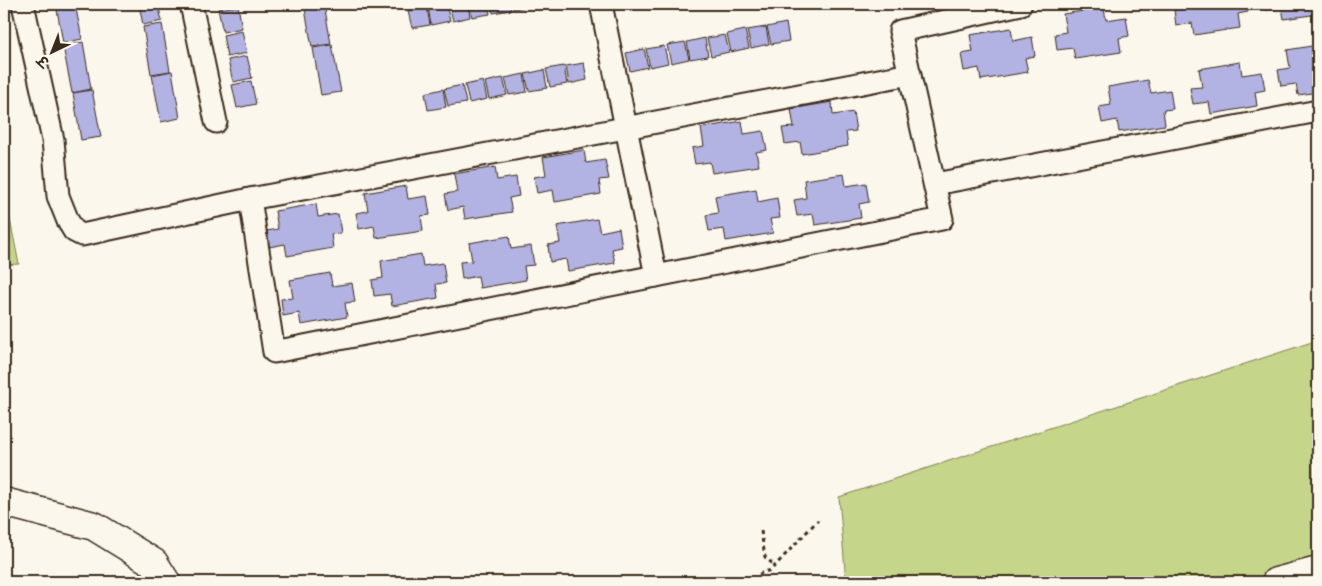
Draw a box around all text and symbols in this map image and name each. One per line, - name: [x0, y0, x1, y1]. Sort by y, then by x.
- north arrow: [28, 28, 78, 78]
- text: उ: [32, 49, 56, 73]

